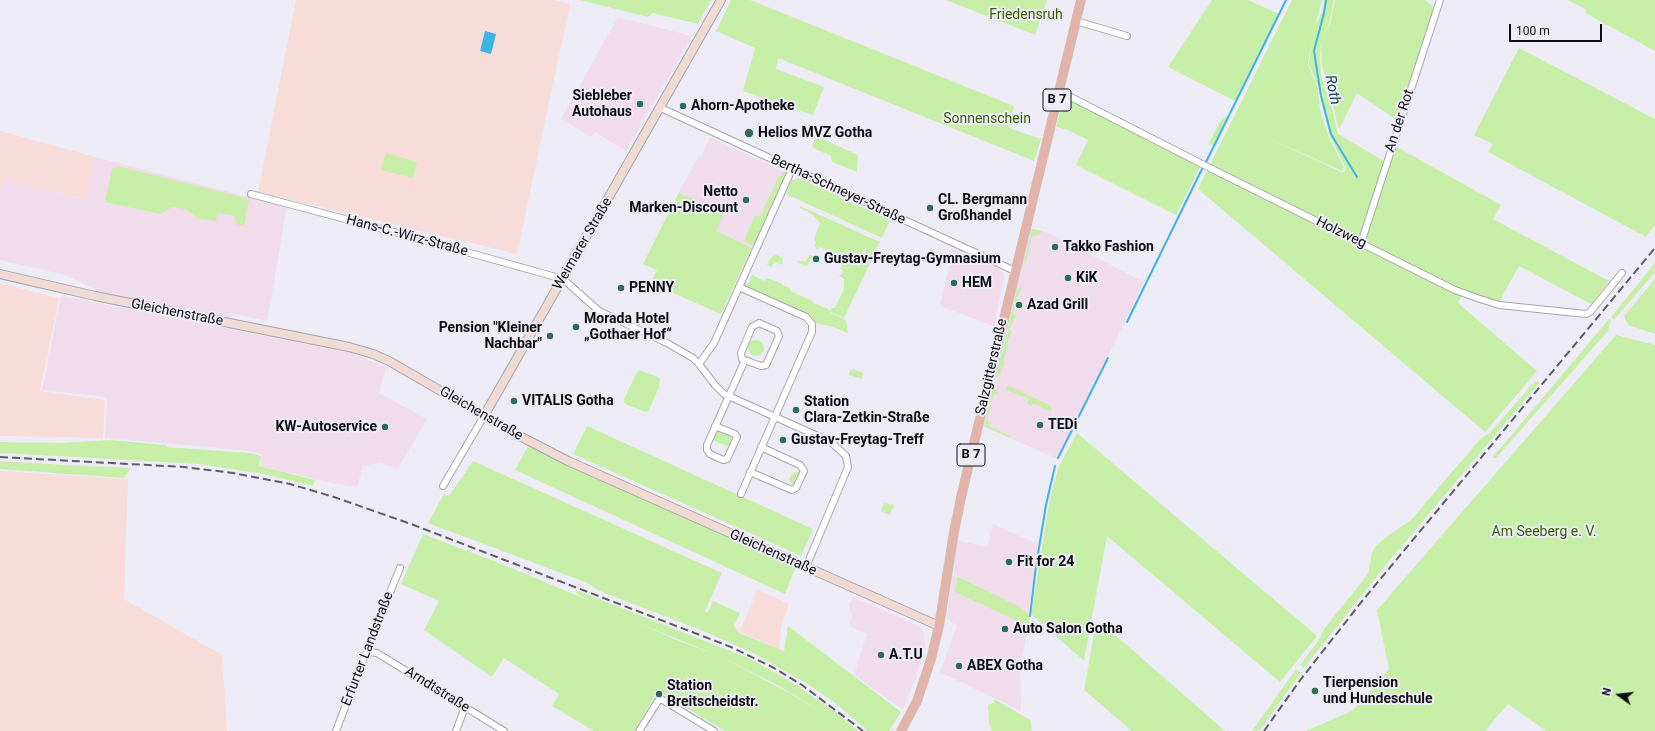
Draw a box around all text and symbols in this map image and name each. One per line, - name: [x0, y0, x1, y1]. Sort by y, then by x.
- park label: Friedensruh: [989, 7, 1063, 23]
- scale bar: [1511, 16, 1604, 42]
- text: 100 m: [1516, 24, 1550, 38]
- water label: Roth: [1320, 74, 1344, 106]
- street label: An der Rot: [1382, 87, 1418, 155]
- place label: Siebleber Autohaus: [572, 88, 632, 120]
- road number: B 7: [1043, 89, 1071, 111]
- place label: Ahorn-Apotheke: [691, 98, 795, 114]
- marker: Siebleber Autohaus: [635, 99, 645, 109]
- marker: Ahorn-Apotheke: [678, 101, 688, 111]
- park label: Sonnenschein: [943, 111, 1031, 127]
- place label: Helios MVZ Gotha: [758, 125, 872, 141]
- marker: Helios MVZ Gotha: [743, 127, 755, 139]
- street label: Bertha-Schneyer-Straße: [768, 151, 908, 229]
- place label: Netto Marken-Discount: [629, 184, 738, 216]
- place label: CL. Bergmann Großhandel: [938, 192, 1027, 224]
- street label: Weimarer Straße: [550, 195, 616, 293]
- marker: Netto Marken-Discount: [741, 195, 751, 205]
- marker: CL. Bergmann Großhandel: [925, 203, 935, 213]
- street label: Hans-C.-Wirz-Straße: [344, 212, 470, 260]
- street label: Holzweg: [1313, 214, 1369, 252]
- place label: Takko Fashion: [1063, 239, 1154, 255]
- marker: Takko Fashion: [1050, 242, 1060, 252]
- place label: Gustav-Freytag-Gymnasium: [824, 251, 1001, 267]
- marker: Gustav-Freytag-Gymnasium: [811, 254, 821, 264]
- place label: KiK: [1076, 270, 1098, 286]
- marker: KiK: [1063, 273, 1073, 283]
- place label: HEM: [962, 275, 992, 291]
- marker: HEM: [949, 278, 959, 288]
- place label: PENNY: [629, 280, 674, 296]
- marker: PENNY: [616, 283, 626, 293]
- street label: Gleichenstraße: [129, 296, 225, 330]
- place label: Azad Grill: [1027, 297, 1088, 313]
- marker: Azad Grill: [1014, 300, 1024, 310]
- place label: Morada Hotel „Gothaer Hof“: [584, 311, 672, 344]
- street label: Salzgitterstraße: [973, 317, 1011, 417]
- place label: Pension "Kleiner Nachbar": [439, 320, 542, 352]
- marker: Morada Hotel „Gothaer Hof“: [571, 322, 581, 332]
- marker: Pension "Kleiner Nachbar": [545, 331, 555, 341]
- street label: Gleichenstraße: [436, 383, 526, 445]
- place label: VITALIS Gotha: [522, 393, 614, 409]
- place label: Station Clara-Zetkin-Straße: [804, 394, 930, 426]
- marker: VITALIS Gotha: [509, 396, 519, 406]
- marker: Station Clara-Zetkin-Straße: [791, 405, 801, 415]
- place label: TEDi: [1048, 417, 1077, 433]
- place label: KW-Autoservice: [275, 419, 377, 435]
- marker: TEDi: [1035, 420, 1045, 430]
- marker: KW-Autoservice: [380, 422, 390, 432]
- place label: Gustav-Freytag-Treff: [791, 432, 924, 448]
- marker: Gustav-Freytag-Treff: [778, 435, 788, 445]
- road number: B 7: [957, 444, 985, 466]
- park label: Am Seeberg e. V.: [1492, 524, 1596, 540]
- street label: Gleichenstraße: [727, 526, 819, 580]
- place label: Fit for 24: [1017, 554, 1074, 570]
- marker: Fit for 24: [1004, 557, 1014, 567]
- street label: Erfurter Landstraße: [338, 589, 398, 709]
- place label: Auto Salon Gotha: [1013, 621, 1123, 637]
- marker: Auto Salon Gotha: [1000, 624, 1010, 634]
- place label: A.T.U: [889, 647, 923, 663]
- marker: A.T.U: [876, 650, 886, 660]
- place label: ABEX Gotha: [967, 658, 1043, 674]
- marker: ABEX Gotha: [954, 661, 964, 671]
- street label: Arndtstraße: [401, 663, 473, 717]
- place label: Tierpension und Hundeschule: [1323, 675, 1432, 708]
- north arrow: [1599, 675, 1639, 715]
- place label: Station Breitscheidstr.: [667, 678, 758, 710]
- marker: Tierpension und Hundeschule: [1310, 686, 1320, 696]
- text: N: [1600, 686, 1614, 697]
- marker: Station Breitscheidstr.: [654, 689, 664, 699]

